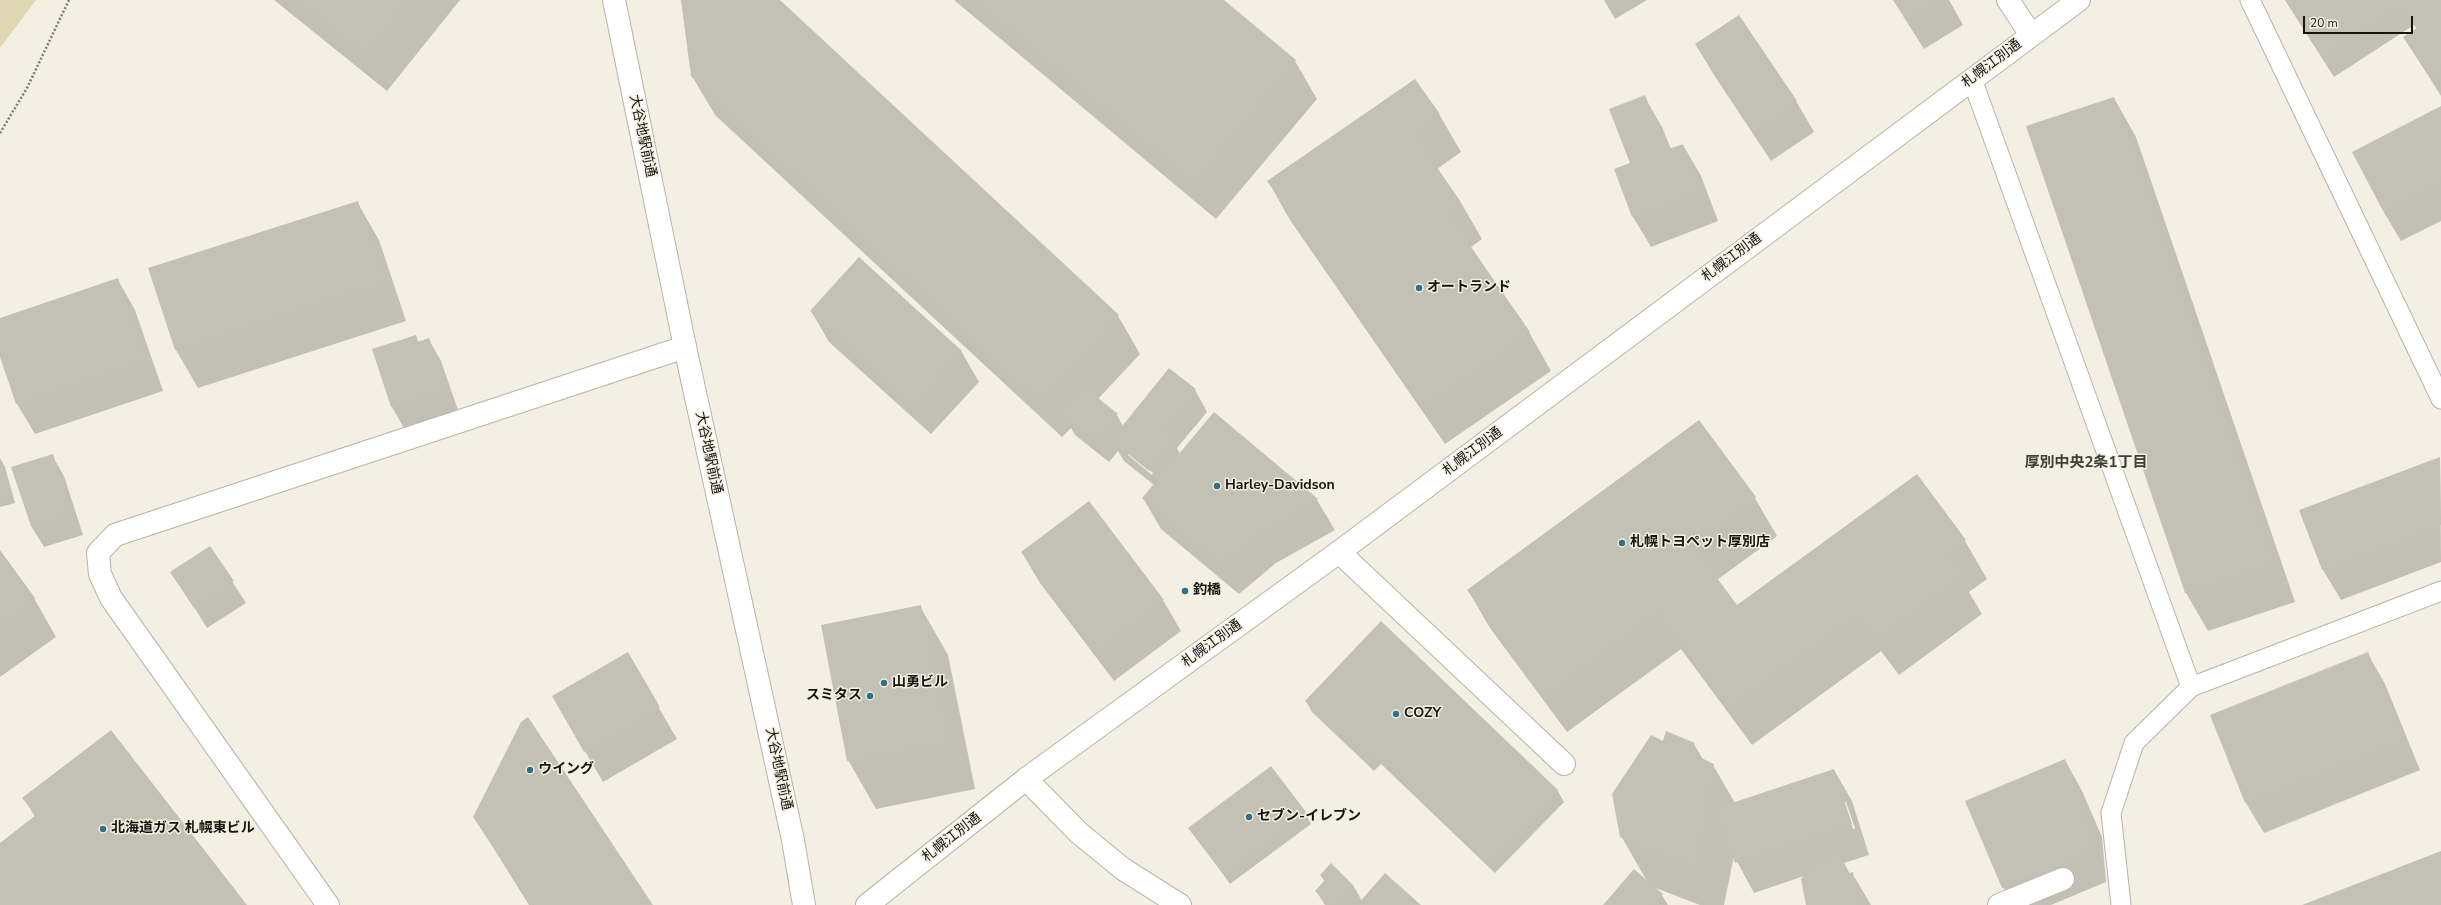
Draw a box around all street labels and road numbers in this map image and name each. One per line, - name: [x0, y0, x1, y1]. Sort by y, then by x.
- street label: 札幌江別通: [1959, 36, 2025, 92]
- street label: 大谷地駅前通: [625, 93, 659, 179]
- street label: 札幌江別通: [1699, 230, 1765, 286]
- street label: 大谷地駅前通: [691, 410, 725, 496]
- street label: 札幌江別通: [1440, 424, 1506, 480]
- street label: 札幌江別通: [1179, 617, 1245, 671]
- street label: 大谷地駅前通: [761, 726, 795, 812]
- street label: 札幌江別通: [919, 810, 985, 866]

